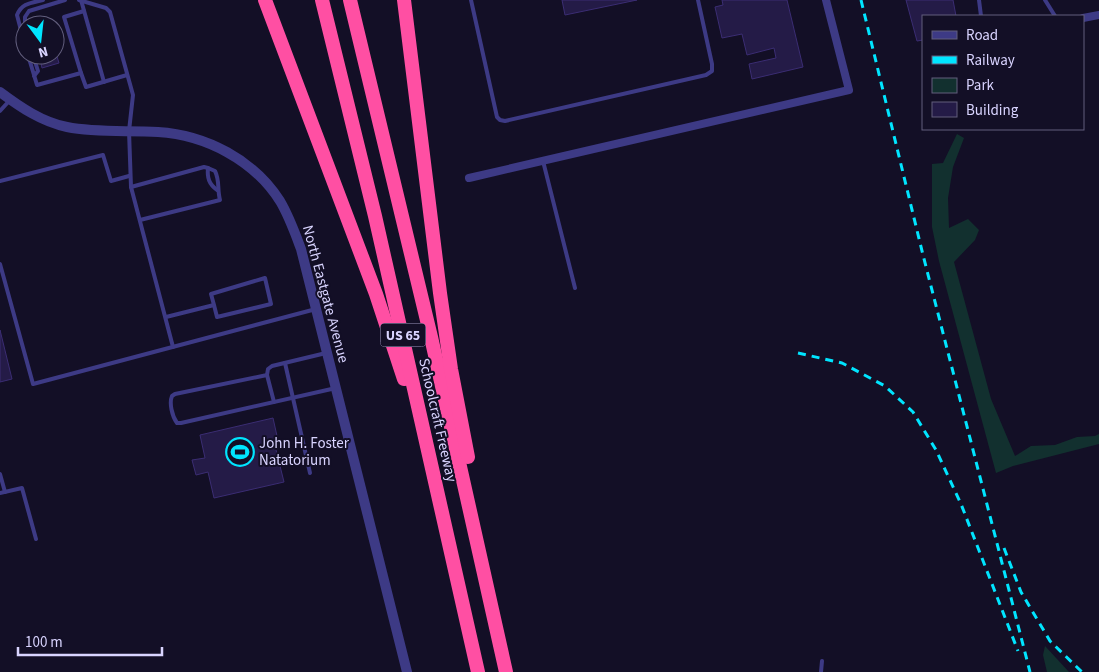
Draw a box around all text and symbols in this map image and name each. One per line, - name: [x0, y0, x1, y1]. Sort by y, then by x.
- north arrow: [15, 15, 65, 65]
- legend: [922, 15, 1084, 130]
- text: Road: [966, 25, 998, 46]
- text: N: [36, 41, 50, 62]
- text: Railway: [966, 50, 1015, 71]
- text: Park: [966, 75, 995, 96]
- text: Building: [966, 100, 1019, 121]
- street label: North Eastgate Avenue: [297, 223, 354, 365]
- road number: US 65: [380, 324, 426, 346]
- street label: Schoolcraft Freeway: [413, 356, 462, 484]
- place label: John H. Foster Natatorium: [259, 433, 350, 471]
- sports icon: John H. Foster Natatorium: [225, 437, 255, 467]
- scale bar: [18, 624, 161, 656]
- text: 100 m: [25, 632, 63, 653]

